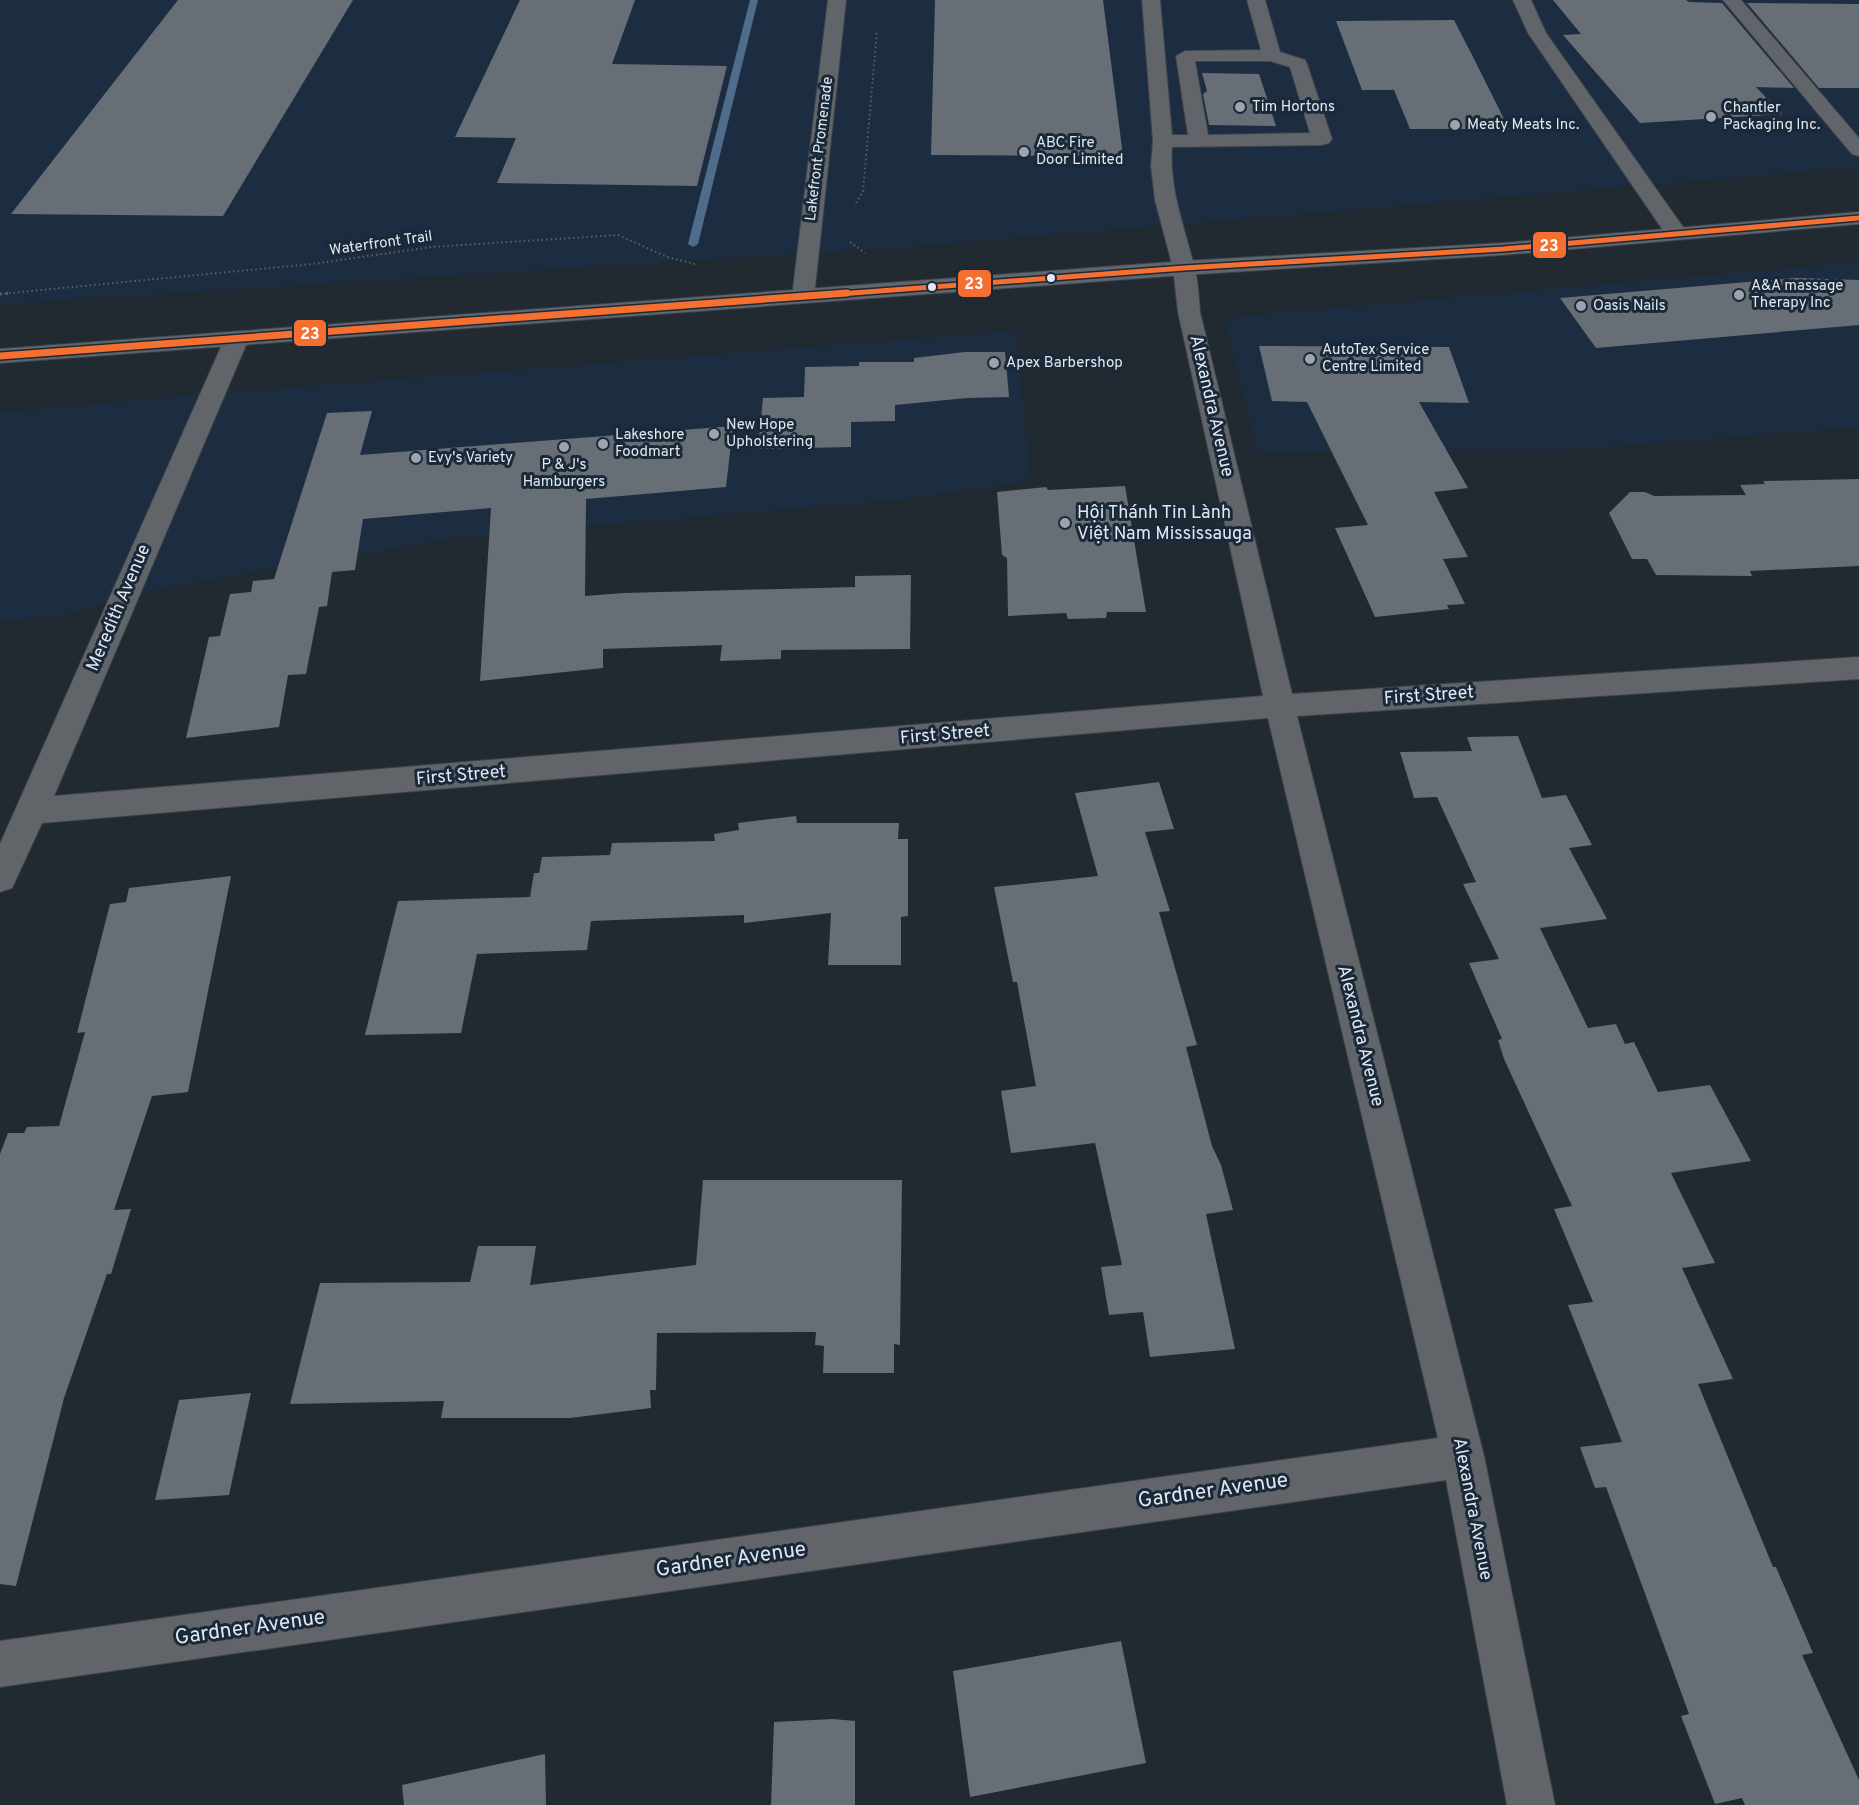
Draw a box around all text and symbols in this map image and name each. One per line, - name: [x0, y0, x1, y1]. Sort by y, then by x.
- street label: Lakefront Promenade: [802, 76, 838, 222]
- place label: Tim Hortons: [1252, 98, 1335, 117]
- place label: Chantler Packaging Inc.: [1723, 99, 1820, 135]
- marker: Tim Hortons: [1233, 100, 1247, 114]
- marker: Chantler Packaging Inc.: [1704, 110, 1718, 124]
- place label: Meaty Meats Inc.: [1467, 116, 1579, 135]
- marker: Meaty Meats Inc.: [1448, 118, 1462, 132]
- place label: ABC Fire Door Limited: [1036, 134, 1123, 170]
- marker: ABC Fire Door Limited: [1017, 145, 1031, 159]
- street label: Waterfront Trail: [328, 227, 434, 261]
- line badge: 23: [1532, 231, 1567, 259]
- text: 23: [1539, 237, 1559, 257]
- line badge: 23: [957, 269, 992, 298]
- unlabelled marker: [1045, 272, 1057, 284]
- text: 23: [964, 275, 984, 295]
- place label: A&A massage Therapy Inc: [1751, 277, 1843, 313]
- unlabelled marker: [926, 281, 938, 293]
- marker: A&A massage Therapy Inc: [1732, 288, 1746, 302]
- place label: Oasis Nails: [1593, 297, 1666, 316]
- marker: Oasis Nails: [1574, 299, 1588, 313]
- line badge: 23: [293, 319, 327, 347]
- text: 23: [300, 325, 320, 345]
- street label: Alexandra Avenue: [1183, 333, 1239, 479]
- place label: AutoTex Service Centre Limited: [1322, 341, 1429, 377]
- marker: AutoTex Service Centre Limited: [1303, 352, 1317, 366]
- place label: Apex Barbershop: [1006, 354, 1123, 373]
- marker: Apex Barbershop: [987, 356, 1001, 370]
- place label: New Hope Upholstering: [726, 416, 813, 452]
- place label: Lakeshore Foodmart: [615, 426, 684, 462]
- marker: New Hope Upholstering: [707, 427, 721, 441]
- marker: Lakeshore Foodmart: [596, 437, 610, 451]
- marker: P & J's Hamburgers: [557, 440, 571, 454]
- place label: Evy's Variety: [428, 449, 513, 468]
- marker: Evy's Variety: [409, 451, 423, 465]
- place label: P & J's Hamburgers: [523, 456, 605, 492]
- place label: Hội Thánh Tin Lành Việt Nam Mississauga: [1077, 502, 1252, 546]
- marker: Hội Thánh Tin Lành Việt Nam Mississauga: [1058, 516, 1072, 530]
- street label: Meredith Avenue: [82, 541, 156, 675]
- street label: First Street: [1383, 681, 1475, 711]
- street label: First Street: [899, 720, 991, 750]
- street label: First Street: [415, 761, 507, 791]
- street label: Alexandra Avenue: [1331, 963, 1389, 1109]
- street label: Alexandra Avenue: [1447, 1436, 1497, 1582]
- street label: Gardner Avenue: [1136, 1467, 1290, 1515]
- street label: Gardner Avenue: [654, 1536, 808, 1584]
- street label: Gardner Avenue: [173, 1604, 327, 1652]

